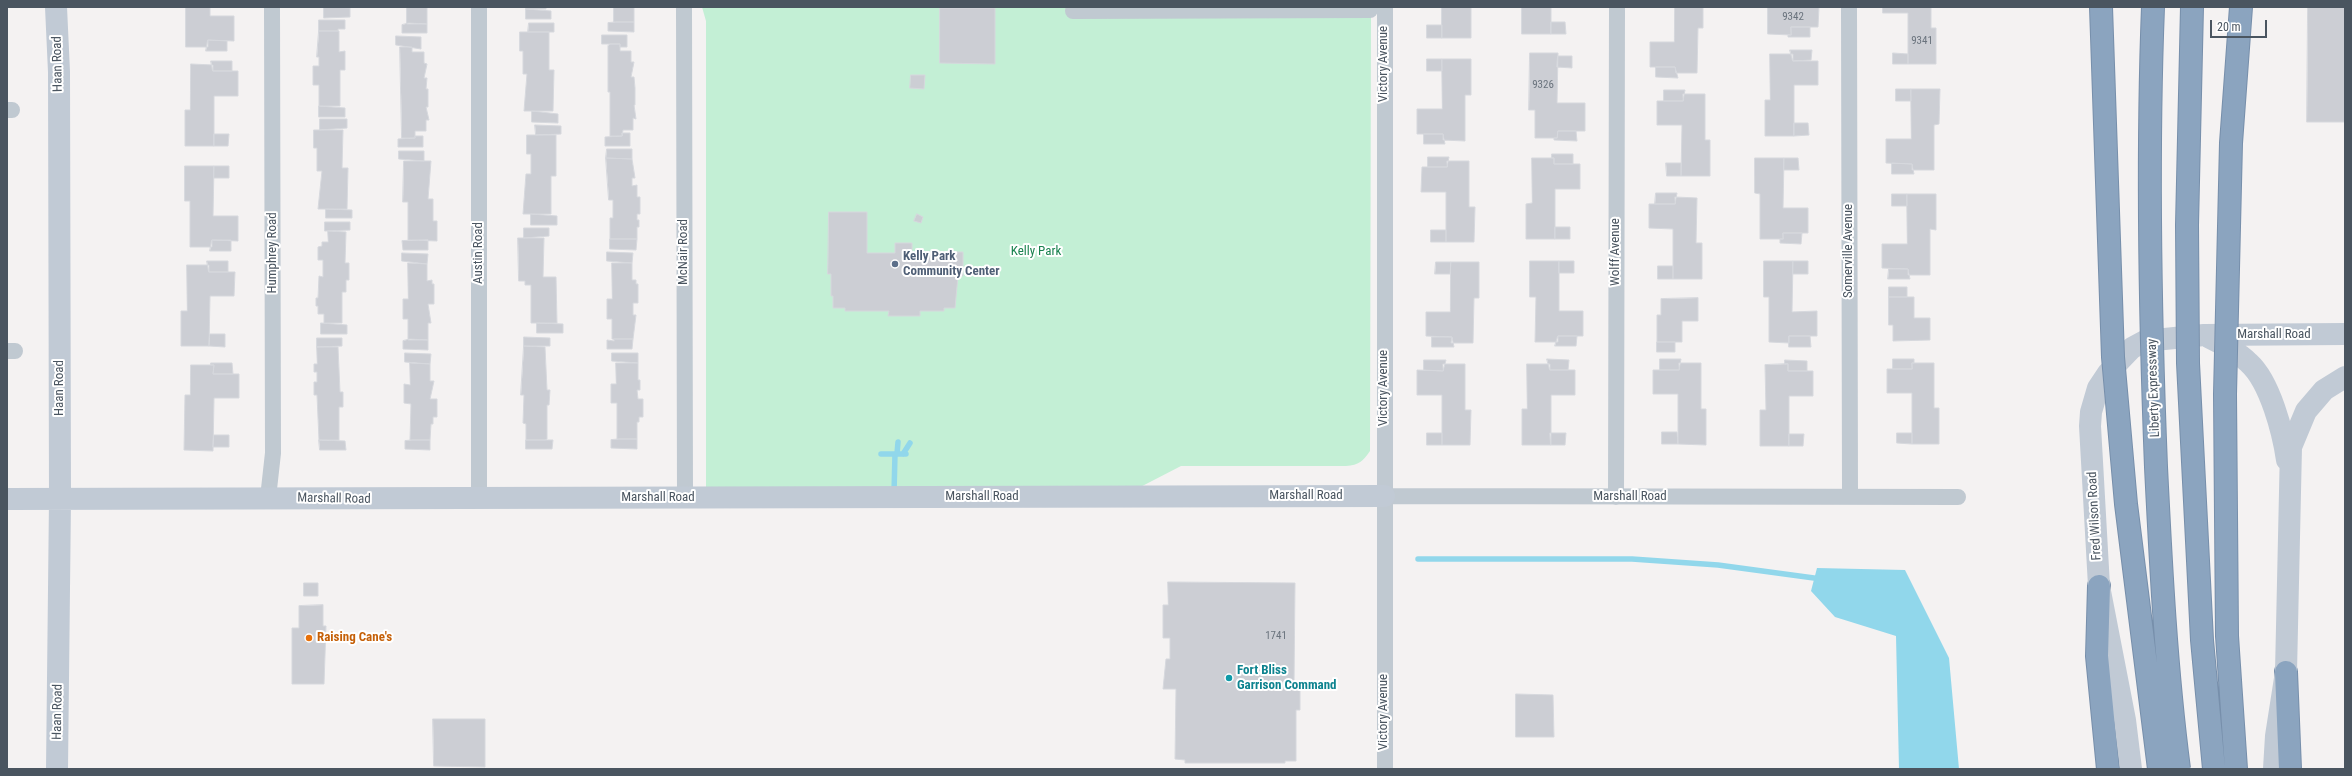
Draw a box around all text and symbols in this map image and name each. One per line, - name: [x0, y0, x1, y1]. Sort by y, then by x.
- house number: 9342: [1782, 10, 1804, 24]
- scale bar: [2212, 12, 2269, 38]
- text: 20 m: [2217, 20, 2241, 34]
- street label: Victory Avenue: [1376, 26, 1392, 102]
- house number: 9341: [1911, 34, 1933, 48]
- street label: Haan Road: [50, 36, 66, 92]
- house number: 9326: [1532, 78, 1554, 92]
- street label: Somerville Avenue: [1841, 204, 1857, 298]
- street label: Humphrey Road: [265, 212, 281, 294]
- street label: Wolff Avenue: [1608, 218, 1624, 286]
- street label: McNair Road: [676, 219, 692, 285]
- street label: Austin Road: [471, 222, 487, 284]
- park label: Kelly Park: [1011, 244, 1061, 260]
- place label: Kelly Park Community Center: [903, 249, 1000, 280]
- marker: Kelly Park Community Center: [890, 259, 900, 269]
- street label: Marshall Road: [2237, 327, 2311, 343]
- street label: Liberty Expressway: [2144, 338, 2164, 438]
- street label: Victory Avenue: [1376, 350, 1392, 426]
- street label: Haan Road: [52, 360, 68, 416]
- street label: Fred Wilson Road: [2085, 471, 2105, 561]
- street label: Marshall Road: [1269, 488, 1343, 504]
- street label: Marshall Road: [945, 489, 1019, 505]
- street label: Marshall Road: [1593, 489, 1667, 505]
- street label: Marshall Road: [621, 490, 695, 506]
- street label: Marshall Road: [297, 491, 371, 507]
- house number: 1741: [1265, 629, 1287, 643]
- place label: Raising Cane's: [317, 630, 392, 646]
- marker: Raising Cane's: [304, 633, 314, 643]
- place label: Fort Bliss Garrison Command: [1237, 663, 1337, 694]
- marker: Fort Bliss Garrison Command: [1224, 673, 1234, 683]
- street label: Victory Avenue: [1376, 674, 1392, 750]
- street label: Haan Road: [50, 684, 66, 740]

